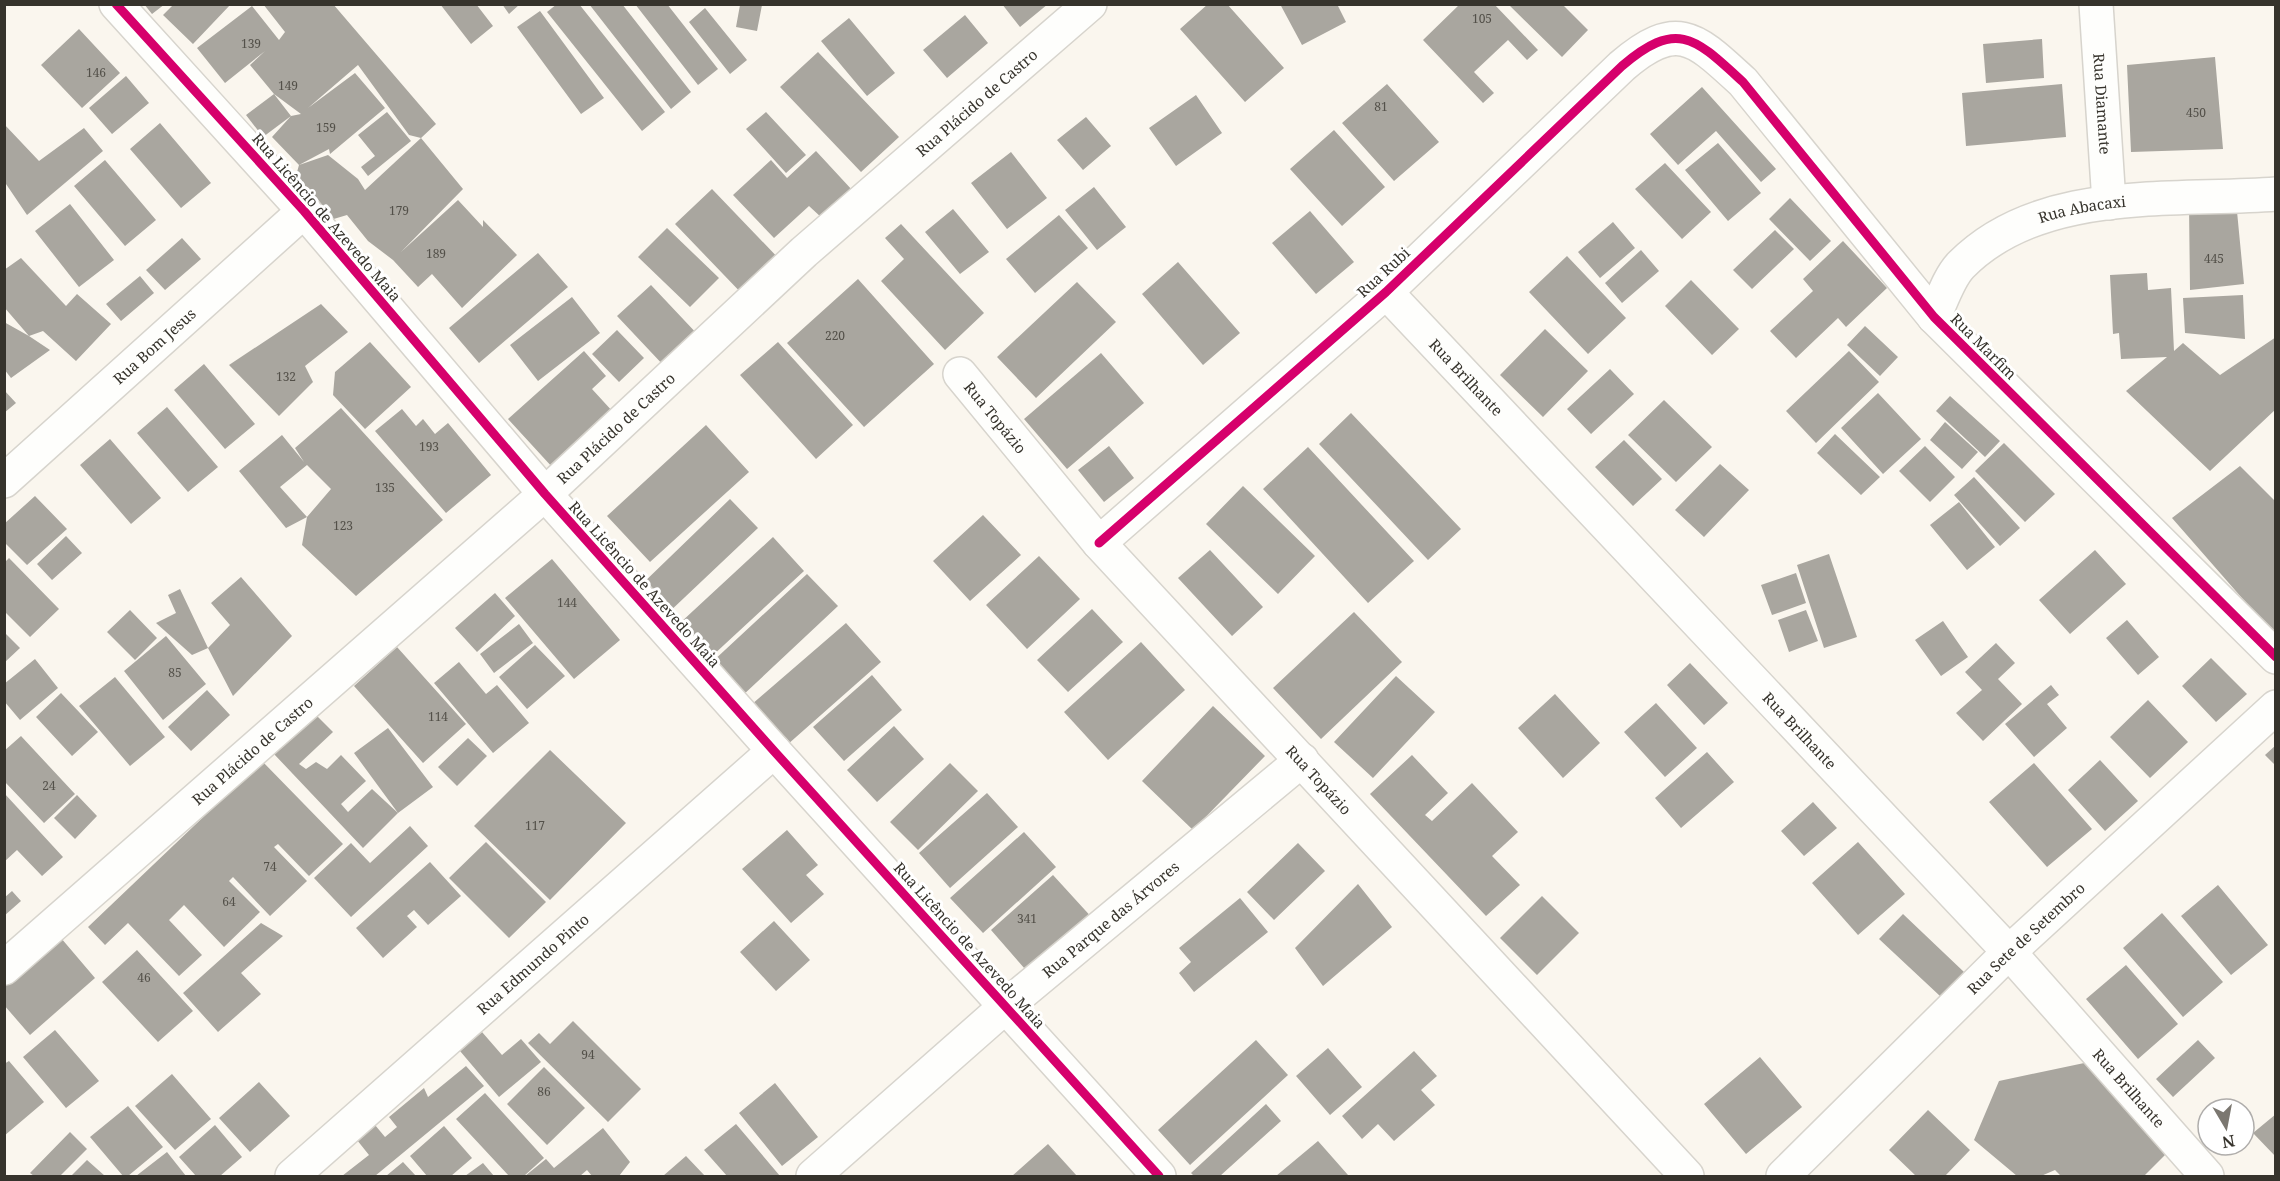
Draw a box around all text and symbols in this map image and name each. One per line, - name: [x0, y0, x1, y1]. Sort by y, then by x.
- house number: 105: [1472, 10, 1492, 27]
- house number: 139: [241, 35, 261, 52]
- street label: Rua Plácido de Castro: [912, 44, 1041, 161]
- street label: Rua Diamante: [2089, 52, 2116, 155]
- house number: 146: [86, 64, 106, 81]
- house number: 149: [278, 77, 298, 94]
- house number: 81: [1374, 98, 1388, 115]
- house number: 450: [2186, 104, 2206, 121]
- house number: 159: [316, 119, 336, 136]
- street label: Rua Licêncio de Azevedo Maia: [248, 128, 406, 306]
- street label: Rua Abacaxi: [2035, 191, 2127, 227]
- house number: 179: [389, 202, 409, 219]
- street label: Rua Rubi: [1352, 242, 1414, 302]
- house number: 189: [426, 245, 446, 262]
- house number: 445: [2204, 250, 2224, 267]
- street label: Rua Bom Jesus: [109, 303, 200, 388]
- street label: Rua Marfim: [1947, 309, 2021, 383]
- house number: 220: [825, 327, 845, 344]
- street label: Rua Brilhante: [1425, 334, 1508, 420]
- house number: 132: [276, 368, 296, 385]
- street label: Rua Plácido de Castro: [552, 368, 679, 488]
- street label: Rua Topázio: [960, 377, 1031, 457]
- house number: 193: [419, 438, 439, 455]
- house number: 135: [375, 479, 395, 496]
- street label: Rua Licêncio de Azevedo Maia: [565, 497, 725, 671]
- house number: 123: [333, 517, 353, 534]
- house number: 144: [557, 594, 577, 611]
- house number: 85: [168, 664, 182, 681]
- street label: Rua Brilhante: [1759, 688, 1841, 773]
- street label: Rua Plácido de Castro: [188, 692, 317, 809]
- house number: 114: [428, 708, 448, 725]
- street label: Rua Topázio: [1282, 741, 1356, 819]
- house number: 24: [42, 777, 56, 794]
- house number: 117: [525, 817, 545, 834]
- street label: Rua Parque das Árvores: [1038, 856, 1183, 982]
- house number: 74: [263, 858, 277, 875]
- street label: Rua Licêncio de Azevedo Maia: [890, 858, 1050, 1032]
- street label: Rua Sete de Setembro: [1962, 878, 2089, 998]
- house number: 64: [222, 893, 236, 910]
- street label: Rua Edmundo Pinto: [473, 909, 593, 1018]
- house number: 341: [1017, 910, 1037, 927]
- house number: 46: [137, 969, 151, 986]
- street label: Rua Brilhante: [2089, 1044, 2169, 1132]
- house number: 94: [581, 1046, 595, 1063]
- house number: 86: [537, 1083, 551, 1100]
- north arrow: [2196, 1097, 2256, 1157]
- text: N: [2220, 1130, 2237, 1154]

